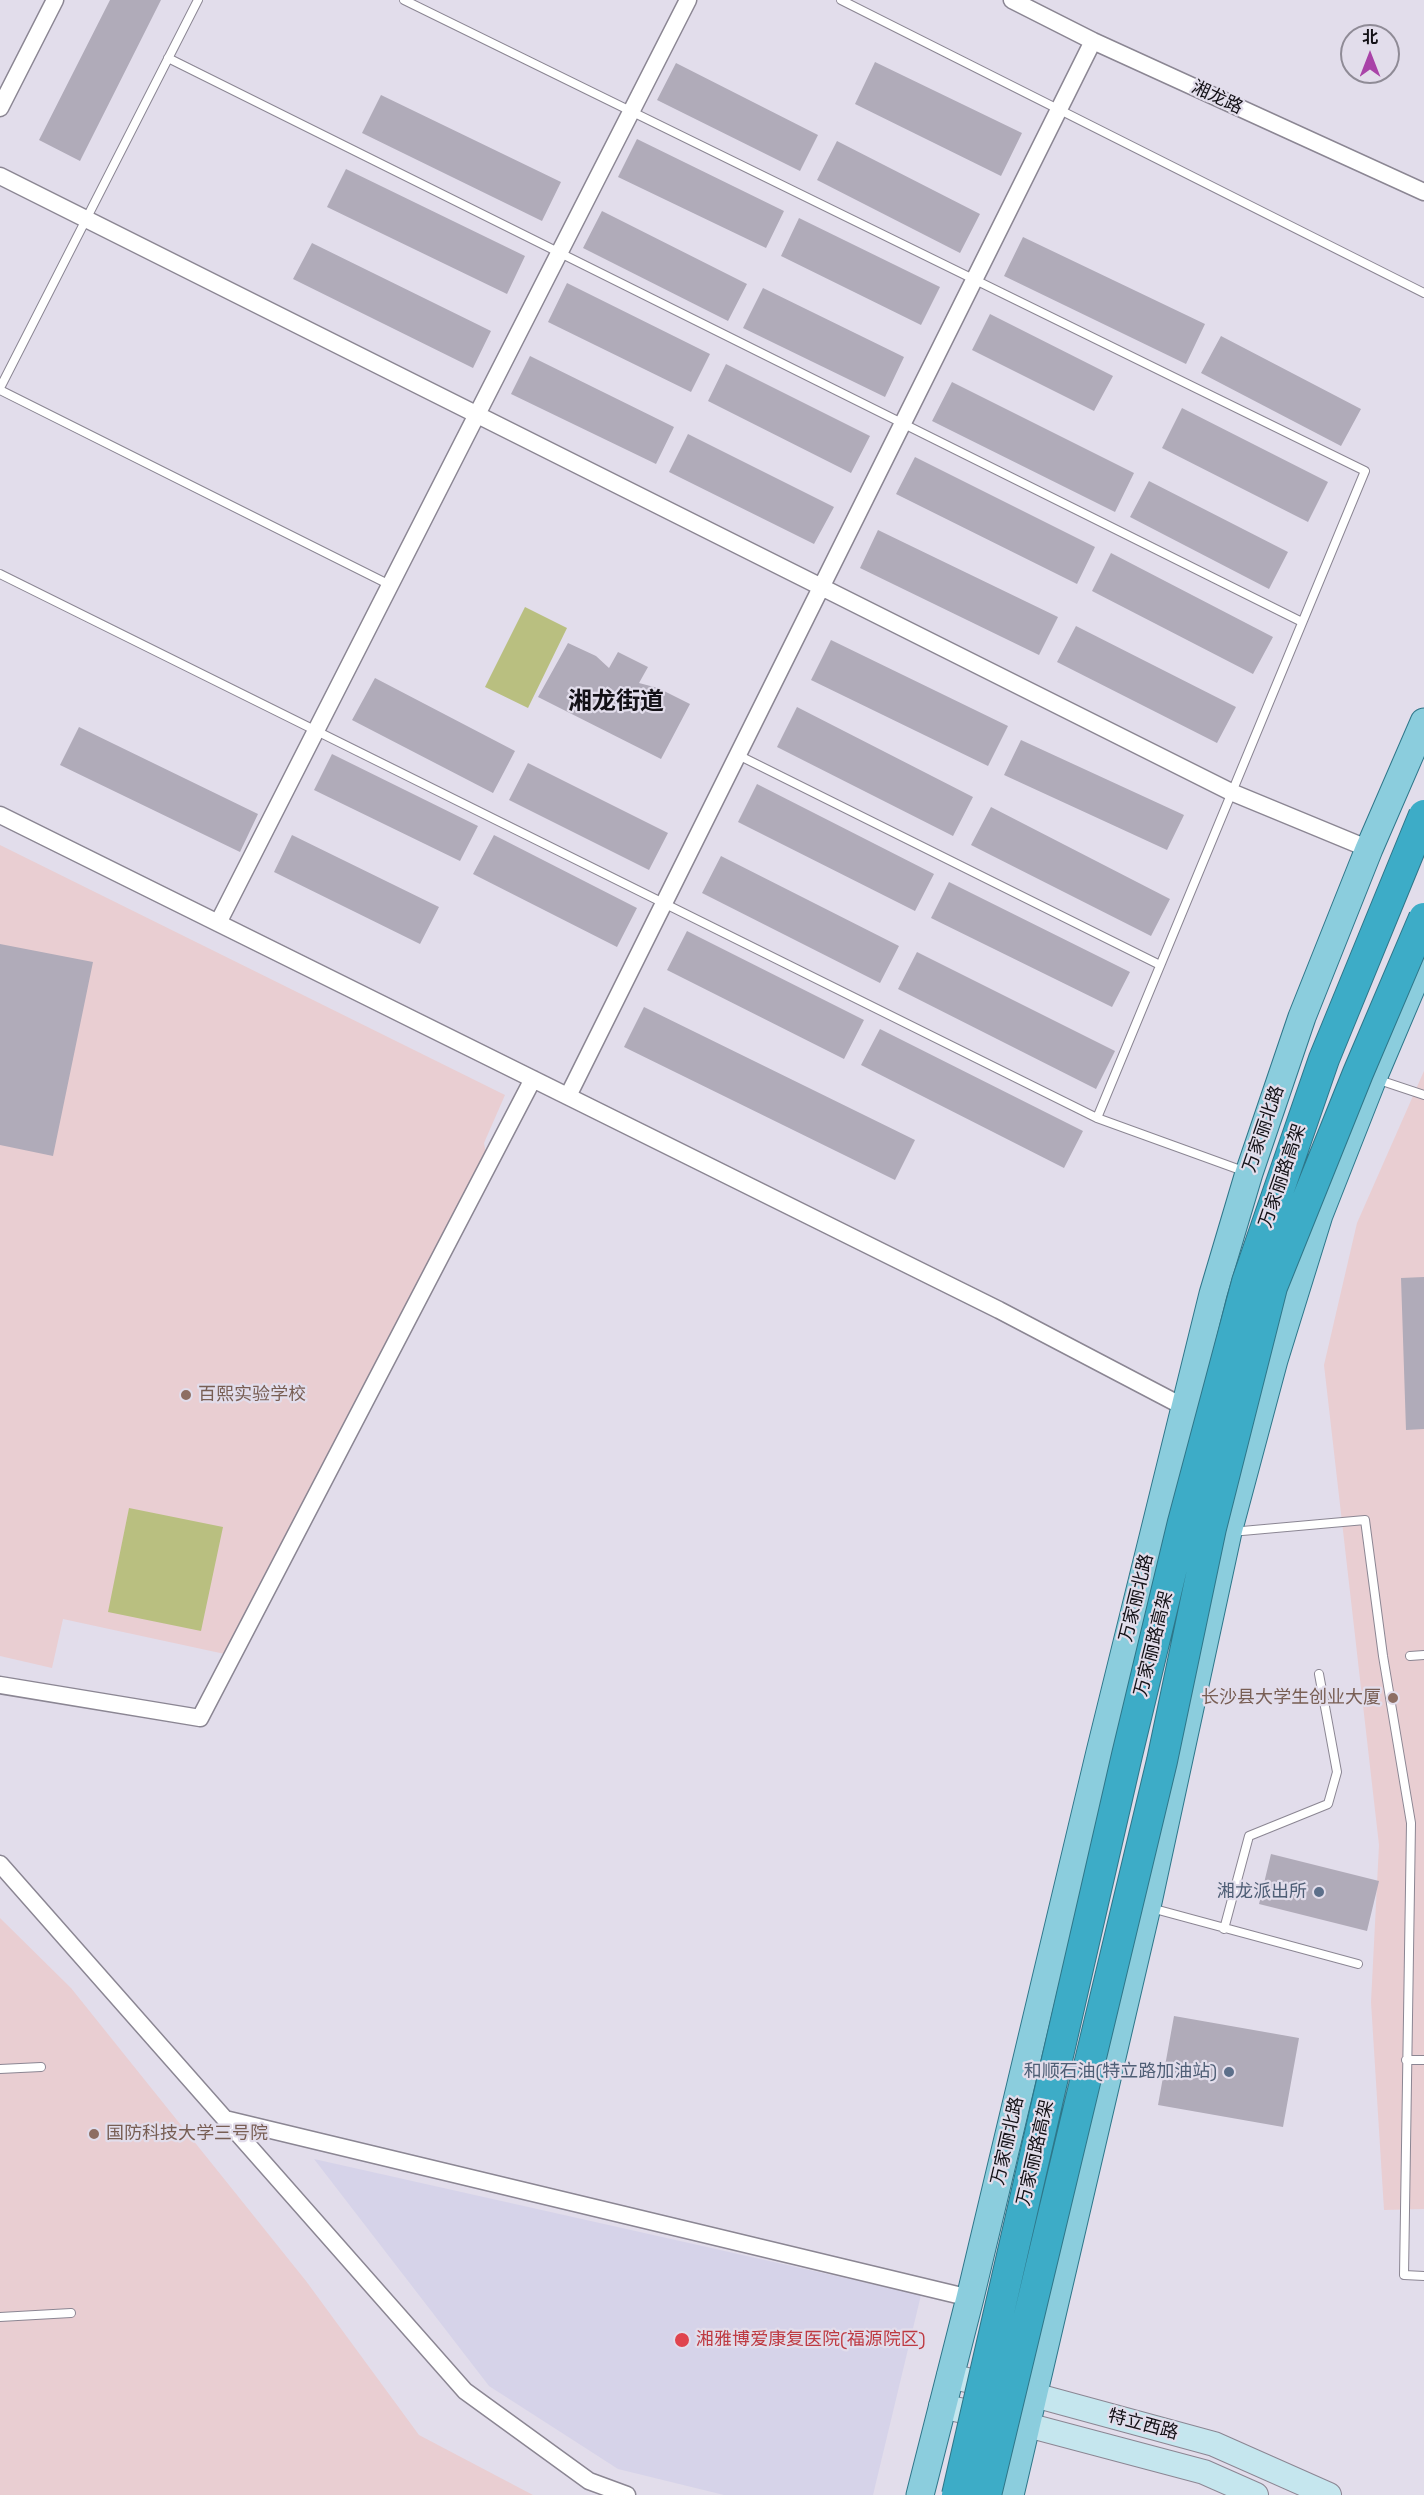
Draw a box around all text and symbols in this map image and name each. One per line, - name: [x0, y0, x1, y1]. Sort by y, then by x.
- north arrow: [1340, 24, 1400, 84]
- text: 北: [1362, 27, 1378, 48]
- street label: 湘龙路: [1188, 77, 1246, 119]
- district label: 湘龙街道: [568, 688, 664, 716]
- street label: 万家丽北路: [1239, 1083, 1289, 1175]
- street label: 万家丽路高架: [1255, 1121, 1311, 1231]
- place label: 百熙实验学校: [198, 1384, 306, 1406]
- marker: 百熙实验学校: [179, 1388, 193, 1402]
- street label: 万家丽北路: [1116, 1552, 1158, 1644]
- street label: 万家丽路高架: [1130, 1589, 1178, 1699]
- place label: 长沙县大学生创业大厦: [1201, 1687, 1381, 1709]
- marker: 长沙县大学生创业大厦: [1386, 1691, 1400, 1705]
- place label: 湘龙派出所: [1217, 1881, 1307, 1903]
- marker: 湘龙派出所: [1312, 1885, 1326, 1899]
- place label: 和顺石油(特立路加油站): [1023, 2061, 1217, 2083]
- marker: 和顺石油(特立路加油站): [1222, 2065, 1236, 2079]
- street label: 万家丽北路: [987, 2095, 1029, 2187]
- street label: 万家丽路高架: [1013, 2098, 1059, 2208]
- place label: 国防科技大学三号院: [106, 2123, 268, 2145]
- marker: 国防科技大学三号院: [87, 2127, 101, 2141]
- place label: 湘雅博爱康复医院(福源院区): [696, 2329, 926, 2351]
- marker: 湘雅博爱康复医院(福源院区): [673, 2331, 691, 2349]
- street label: 特立西路: [1105, 2405, 1181, 2445]

